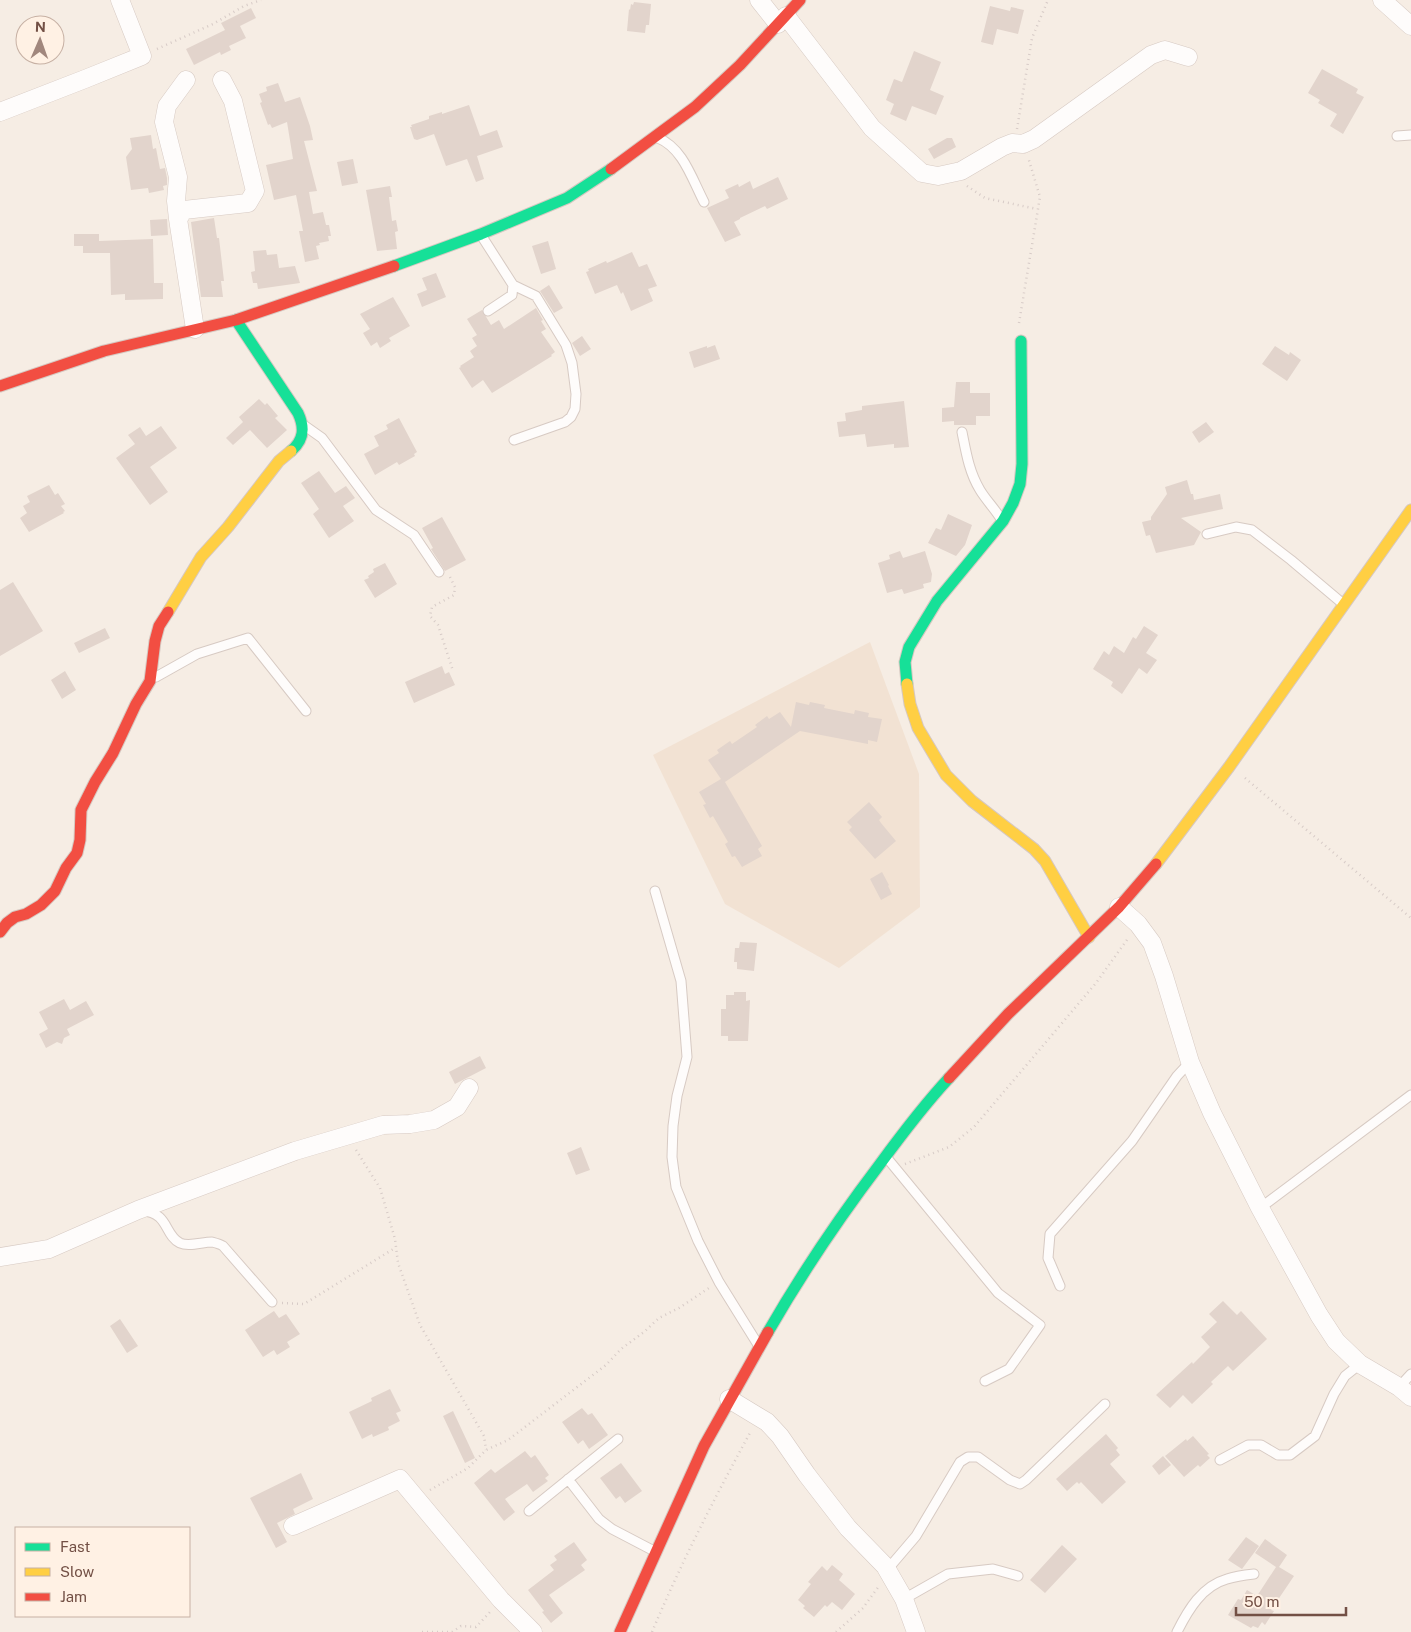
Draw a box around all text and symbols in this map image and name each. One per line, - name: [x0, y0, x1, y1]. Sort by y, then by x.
- north arrow: [15, 15, 65, 65]
- text: N: [35, 19, 46, 35]
- legend: [15, 1527, 190, 1617]
- text: Fast: [60, 1538, 90, 1555]
- text: Slow: [60, 1563, 95, 1580]
- scale bar: [1236, 1584, 1346, 1616]
- text: Jam: [60, 1588, 87, 1605]
- text: 50 m: [1244, 1593, 1279, 1610]

